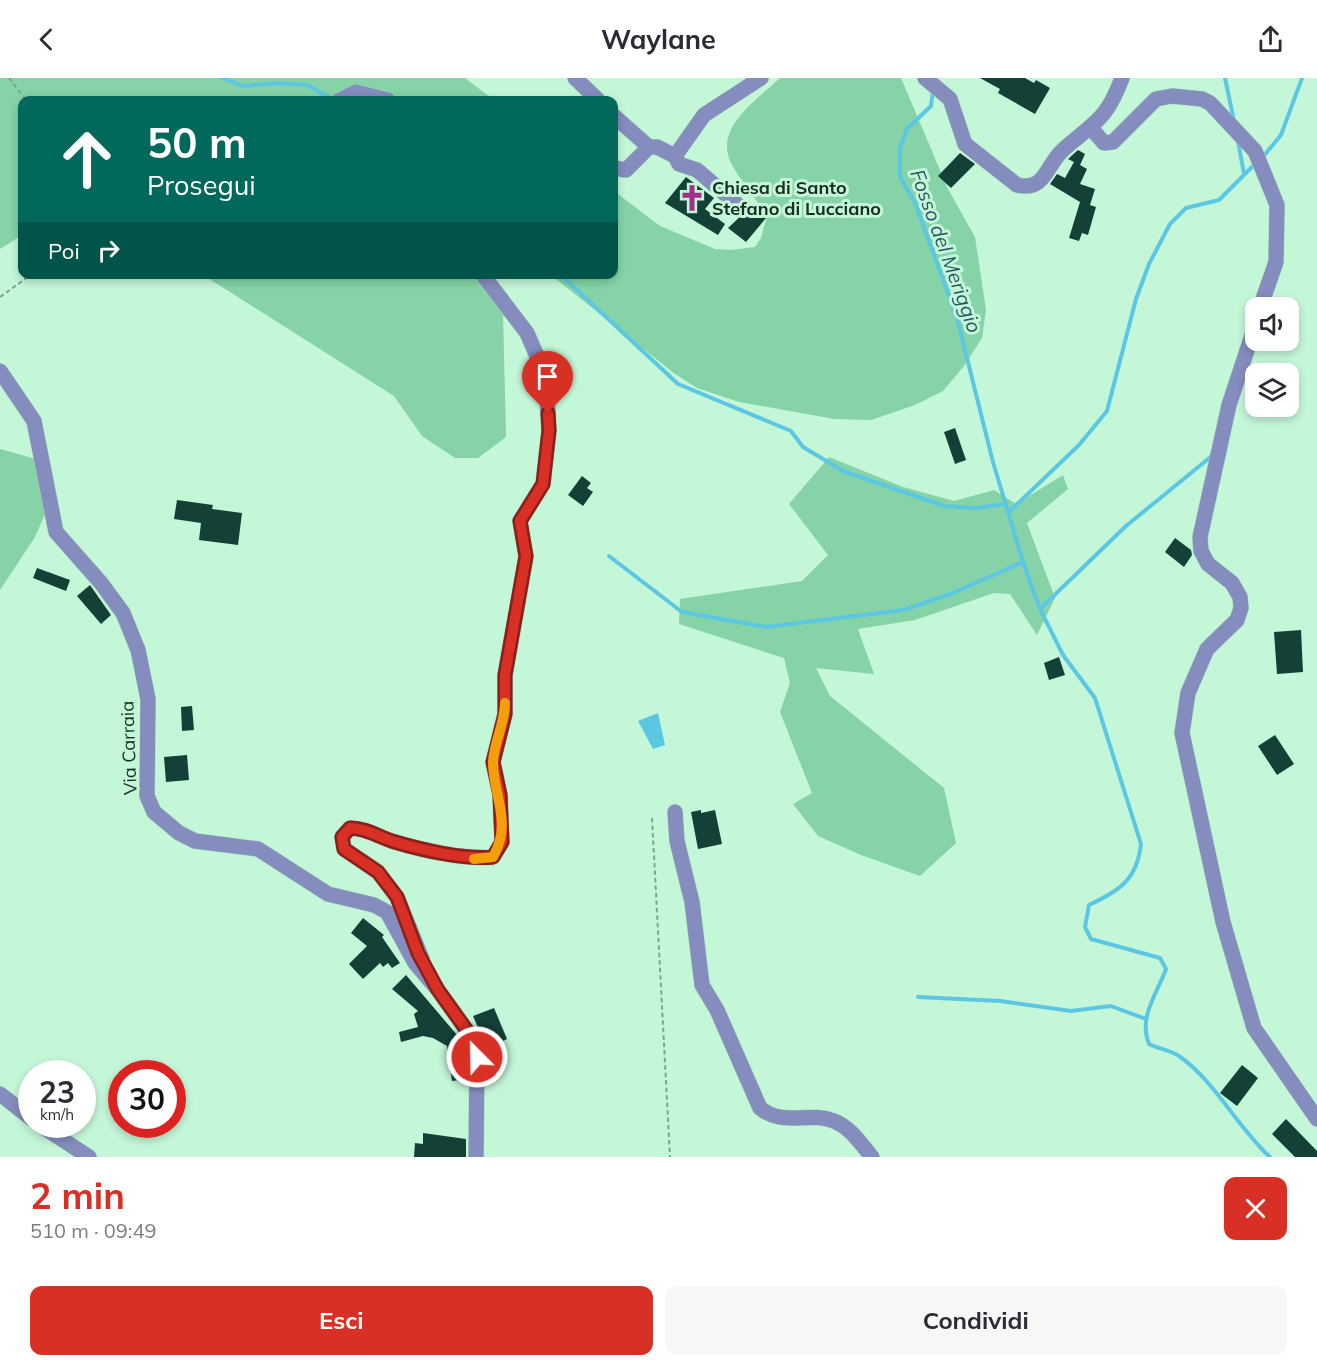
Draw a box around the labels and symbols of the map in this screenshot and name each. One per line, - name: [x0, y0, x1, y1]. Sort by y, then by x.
- water label: Fosso del Meriggio: [905, 166, 988, 336]
- place label: Chiesa di Santo Stefano di Lucciano: [712, 176, 881, 220]
- church icon: Chiesa di Santo Stefano di Lucciano: [677, 183, 707, 213]
- pin: [522, 351, 573, 413]
- street label: Via Carraia: [115, 701, 142, 795]
- position arrow: [445, 1025, 509, 1089]
- speed limit sign: 30: [108, 1060, 186, 1138]

